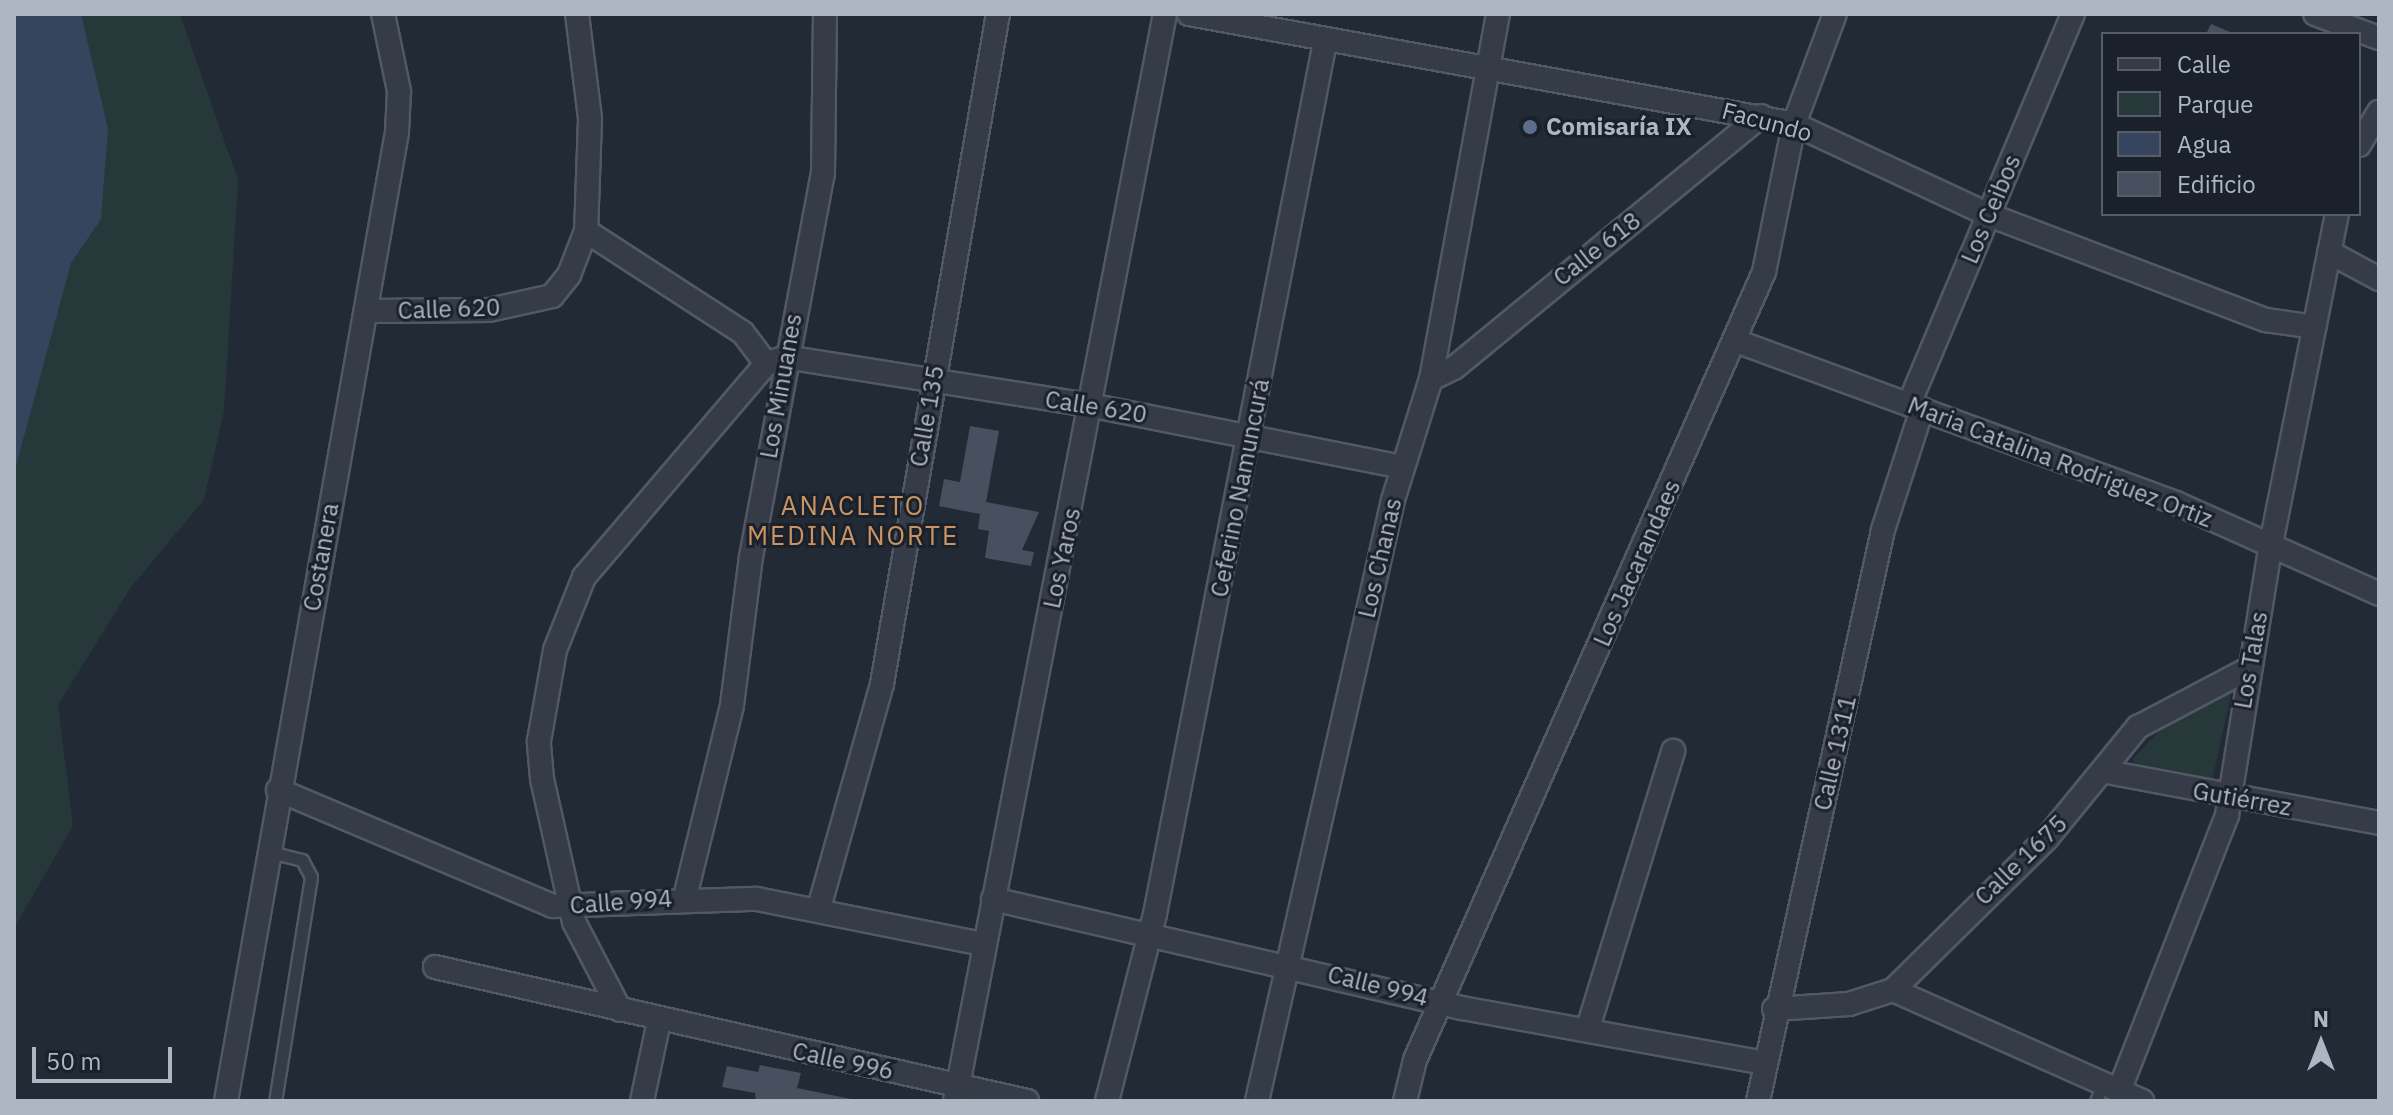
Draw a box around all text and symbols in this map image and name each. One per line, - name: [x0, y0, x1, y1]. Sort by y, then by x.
- legend: [2101, 32, 2361, 216]
- text: Calle: [2177, 48, 2231, 80]
- text: Parque: [2177, 88, 2254, 120]
- street label: Facundo: [1719, 96, 1815, 148]
- place label: Comisaría IX: [1546, 113, 1692, 141]
- marker: Comisaría IX: [1521, 118, 1539, 136]
- text: Agua: [2177, 128, 2231, 160]
- street label: Los Ceibos: [1955, 150, 2027, 268]
- text: Edificio: [2177, 168, 2256, 200]
- street label: Calle 618: [1548, 206, 1646, 292]
- street label: Calle 620: [397, 293, 501, 325]
- street label: Los Minuanes: [754, 311, 808, 461]
- street label: Calle 135: [904, 363, 950, 469]
- street label: Ceferino Namuncurá: [1205, 376, 1275, 600]
- street label: Calle 620: [1043, 385, 1149, 429]
- street label: Maria Catalina Rodriguez Ortiz: [1904, 391, 2216, 533]
- street label: Los Jacarandaes: [1587, 475, 1687, 651]
- district label: ANACLETO MEDINA NORTE: [747, 490, 959, 552]
- street label: Los Chanas: [1352, 495, 1408, 621]
- street label: Costanera: [297, 501, 345, 613]
- street label: Los Yaros: [1037, 505, 1087, 611]
- street label: Los Talas: [2228, 609, 2274, 711]
- street label: Calle 1311: [1808, 693, 1862, 813]
- street label: Gutiérrez: [2190, 776, 2294, 822]
- street label: Calle 1675: [1969, 809, 2073, 911]
- street label: Calle 994: [569, 884, 673, 920]
- street label: Calle 994: [1325, 960, 1431, 1012]
- north arrow: [2281, 1003, 2361, 1083]
- text: N: [2313, 1004, 2329, 1033]
- scale bar: [36, 1031, 176, 1081]
- street label: Calle 996: [790, 1036, 896, 1086]
- text: 50 m: [46, 1045, 101, 1077]

